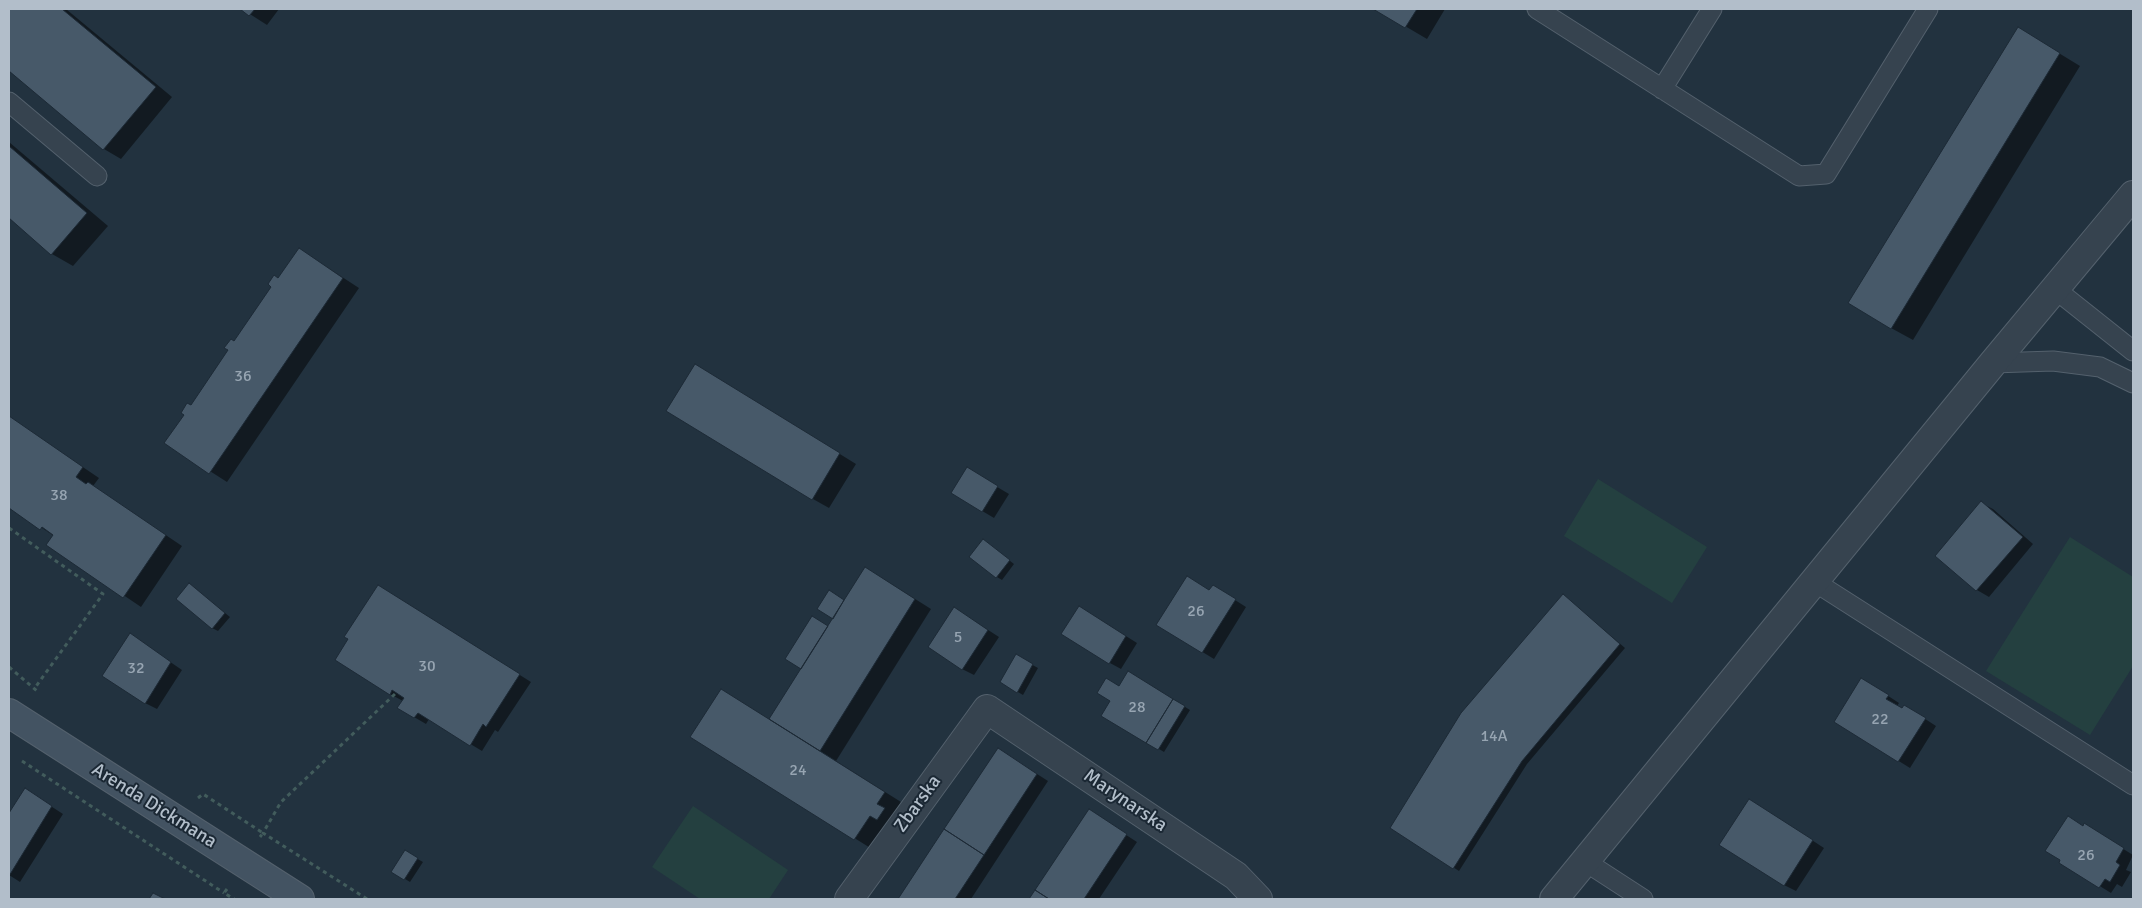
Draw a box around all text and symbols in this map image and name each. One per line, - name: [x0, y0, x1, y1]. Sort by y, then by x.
- house number: 36: [234, 367, 252, 387]
- house number: 38: [50, 486, 68, 506]
- house number: 26: [1187, 602, 1205, 622]
- house number: 5: [954, 628, 962, 648]
- house number: 30: [418, 657, 436, 677]
- house number: 32: [127, 659, 145, 679]
- house number: 28: [1128, 698, 1146, 718]
- house number: 22: [1871, 710, 1889, 730]
- house number: 14A: [1480, 727, 1508, 747]
- street label: Arenda Dickmana: [87, 759, 221, 853]
- house number: 24: [789, 761, 807, 781]
- street label: Marynarska: [1079, 765, 1171, 837]
- street label: Zbarska: [890, 771, 946, 837]
- house number: 26: [2077, 846, 2095, 866]

